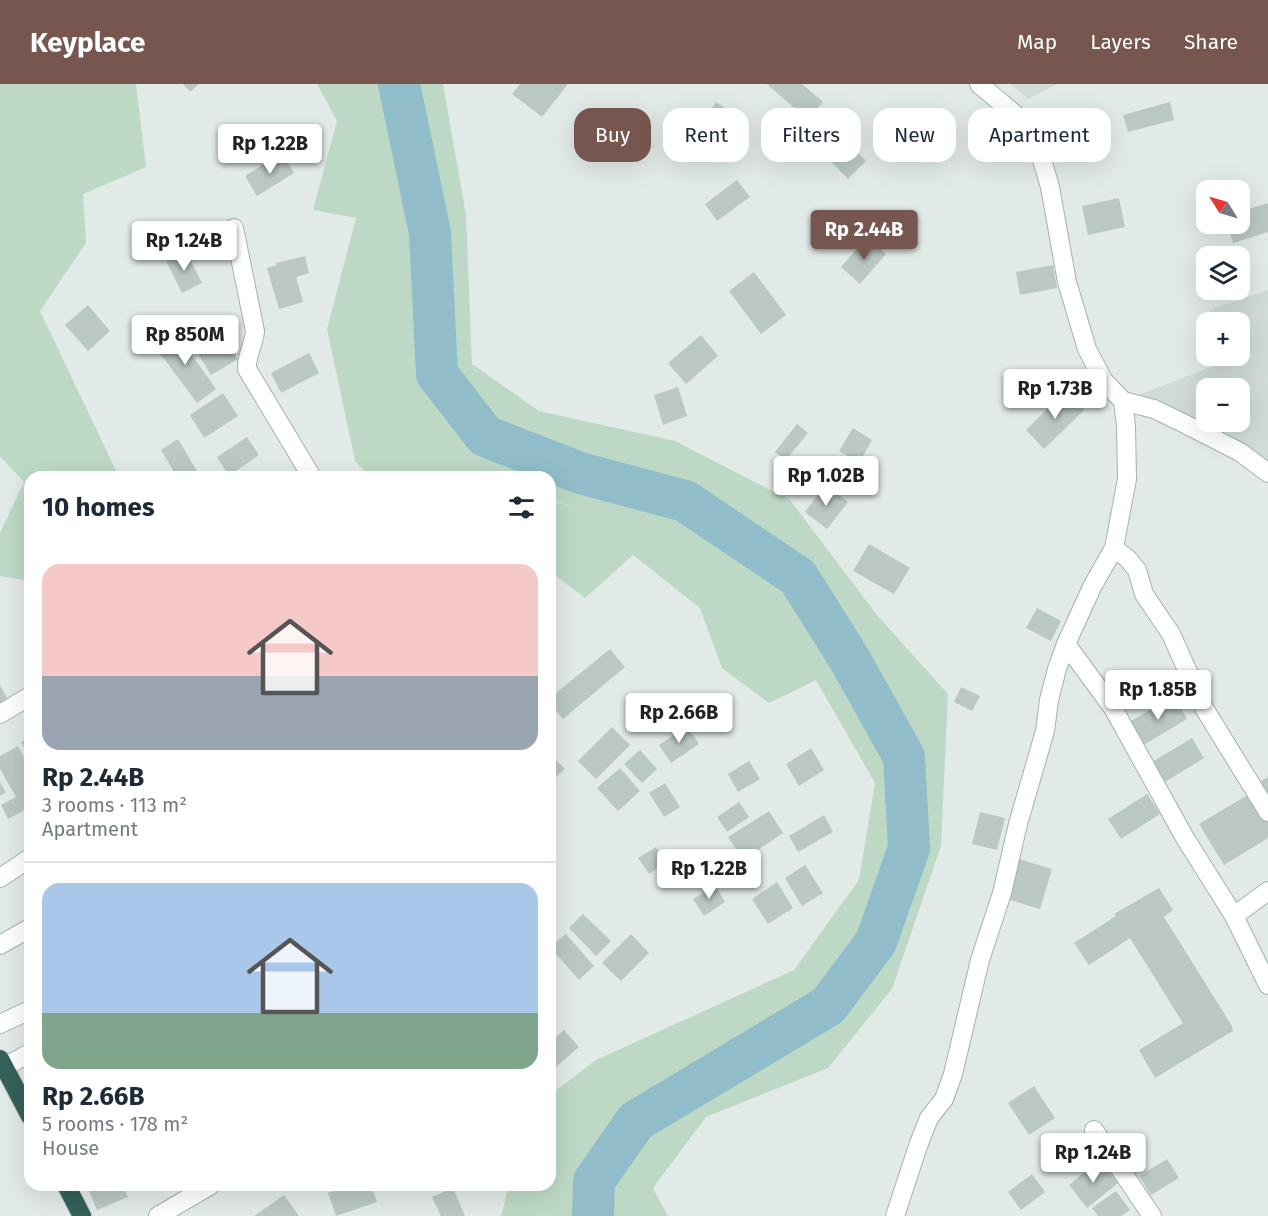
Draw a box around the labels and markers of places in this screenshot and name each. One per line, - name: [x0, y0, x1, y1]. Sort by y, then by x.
- pin: Rp 1.22B: [208, 124, 332, 175]
- pin: Rp 2.44B: [802, 210, 926, 261]
- pin: Rp 1.24B: [122, 221, 246, 272]
- pin: Rp 850M: [130, 315, 240, 366]
- pin: Rp 1.73B: [993, 369, 1117, 420]
- pin: Rp 1.02B: [764, 456, 888, 507]
- pin: Rp 1.85B: [1096, 670, 1220, 721]
- pin: Rp 2.66B: [617, 693, 741, 744]
- pin: Rp 1.22B: [647, 849, 771, 900]
- pin: Rp 1.24B: [1031, 1133, 1155, 1184]

